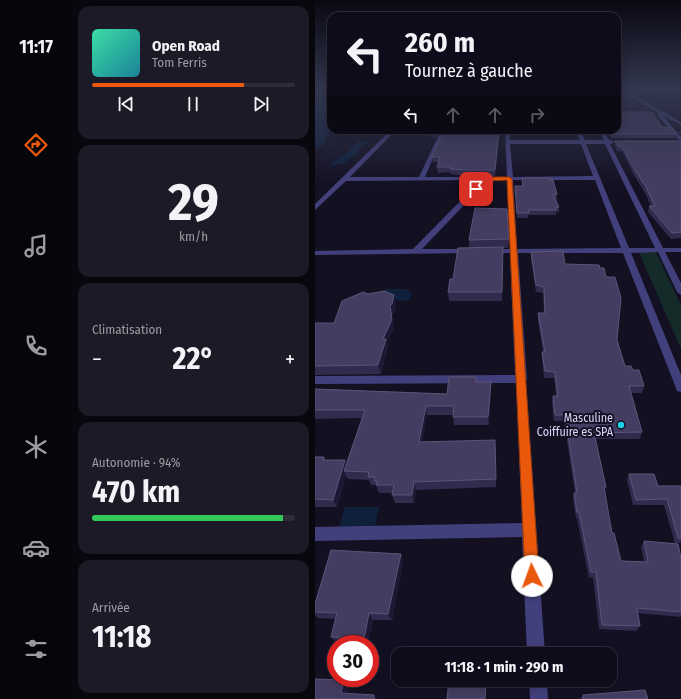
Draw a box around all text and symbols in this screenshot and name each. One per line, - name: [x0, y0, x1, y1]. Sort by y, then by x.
- text: 260 m: [405, 26, 475, 59]
- icon: left: [339, 28, 391, 80]
- text: 11:17: [19, 36, 53, 58]
- text: Open Road: [152, 37, 220, 55]
- text: Tom Ferris: [152, 55, 207, 70]
- text: Tournez à gauche: [405, 60, 533, 82]
- icon: previous: [115, 93, 137, 115]
- icon: pause: [182, 93, 204, 115]
- icon: next: [250, 93, 272, 115]
- icon: left: [400, 104, 422, 126]
- icon: ahead: [442, 104, 464, 126]
- icon: ahead: [484, 104, 506, 126]
- icon: right: [526, 104, 548, 126]
- icon: directions: [22, 131, 50, 159]
- text: 29: [168, 171, 219, 234]
- pin: [459, 172, 493, 206]
- icon: arrive: [465, 178, 487, 200]
- text: km/h: [179, 229, 208, 244]
- icon: music: [22, 232, 50, 260]
- text: Climatisation: [92, 322, 162, 337]
- icon: phone: [22, 332, 50, 360]
- text: 22°: [173, 341, 214, 377]
- text: −: [92, 346, 102, 373]
- text: +: [285, 346, 295, 373]
- place label: Masculine Coiffuire es SPA: [537, 411, 614, 439]
- marker: Masculine Coiffuire es SPA: [616, 420, 626, 430]
- icon: climate: [22, 433, 50, 461]
- text: Autonomie · 94%: [92, 455, 181, 470]
- text: 470 km: [92, 474, 180, 510]
- icon: car: [22, 534, 50, 562]
- position arrow: [511, 555, 553, 597]
- text: Arrivée: [92, 600, 130, 615]
- text: 11:18: [92, 619, 151, 655]
- icon: filters: [22, 635, 50, 663]
- speed limit sign: 30: [327, 635, 379, 687]
- text: 11:18 · 1 min · 290 m: [445, 658, 564, 676]

